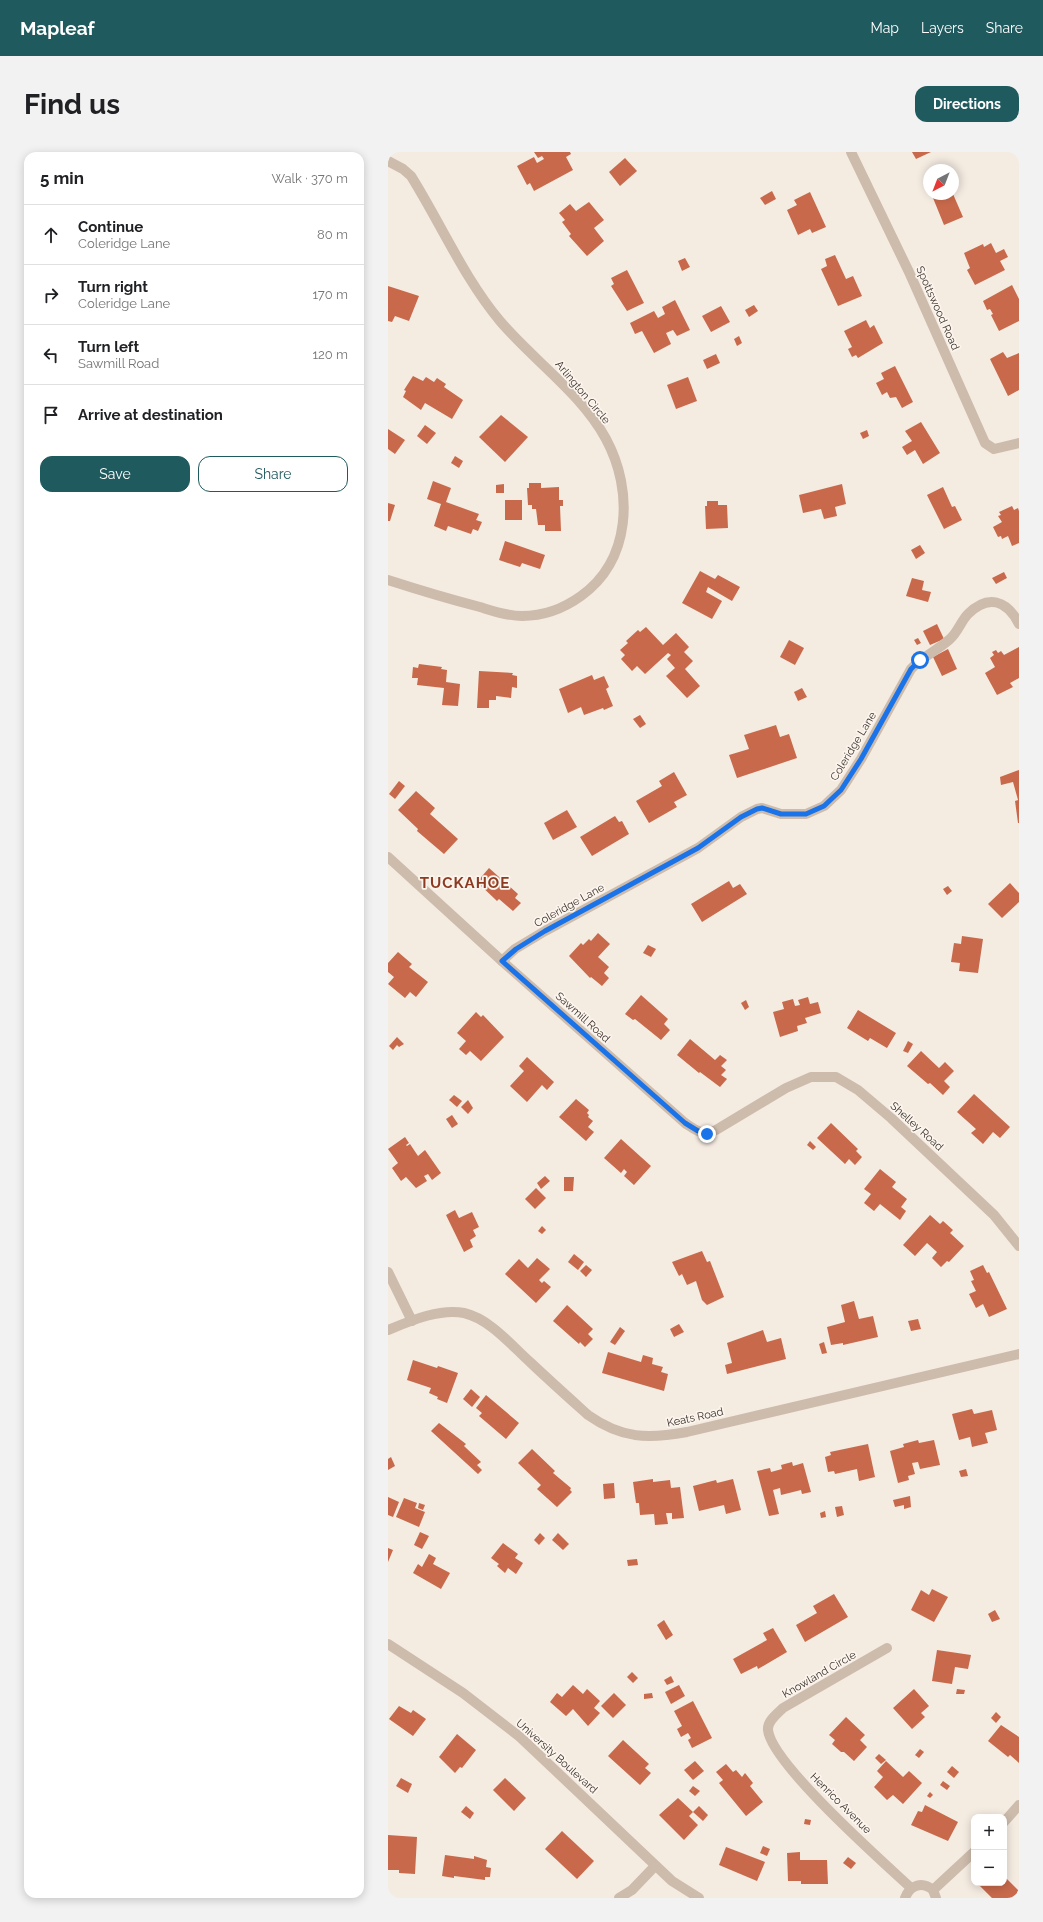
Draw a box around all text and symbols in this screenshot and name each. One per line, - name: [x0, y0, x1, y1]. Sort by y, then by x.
- text: Mapleaf: [20, 17, 95, 39]
- text: Map: [871, 20, 899, 36]
- text: Layers: [921, 20, 964, 36]
- text: Share: [986, 20, 1023, 36]
- button: Directions: [915, 86, 1019, 122]
- text: Find us: [24, 88, 120, 121]
- north arrow: [923, 164, 959, 200]
- text: 5 min: [40, 168, 84, 188]
- text: Walk · 370 m: [271, 171, 348, 186]
- text: Continue: [78, 218, 143, 236]
- icon: ahead: [40, 224, 62, 246]
- text: 80 m: [317, 227, 348, 242]
- text: Coleridge Lane: [78, 236, 170, 251]
- street label: Spottswood Road: [913, 264, 962, 352]
- text: Turn right: [78, 278, 148, 296]
- icon: right: [40, 284, 62, 306]
- text: 170 m: [312, 287, 348, 302]
- text: Coleridge Lane: [78, 296, 170, 311]
- text: Turn left: [78, 338, 139, 356]
- icon: left: [40, 344, 62, 366]
- text: 120 m: [312, 347, 348, 362]
- text: Sawmill Road: [78, 356, 159, 371]
- street label: Arlington Circle: [552, 358, 613, 427]
- icon: arrive: [40, 404, 62, 426]
- text: Arrive at destination: [78, 406, 223, 424]
- button: Save: [40, 456, 190, 492]
- button: Share: [198, 456, 348, 492]
- route start: [911, 651, 929, 669]
- street label: Coleridge Lane: [828, 709, 879, 783]
- district label: TUCKAHOE: [420, 874, 510, 892]
- street label: Coleridge Lane: [532, 881, 607, 930]
- street label: Sawmill Road: [553, 990, 613, 1045]
- street label: Shelley Road: [888, 1099, 946, 1154]
- route end: [698, 1125, 716, 1143]
- street label: Keats Road: [666, 1405, 725, 1430]
- street label: Knowland Circle: [780, 1648, 859, 1701]
- street label: University Boulevard: [513, 1716, 600, 1796]
- street label: Henrico Avenue: [808, 1770, 874, 1837]
- map controls: [971, 1814, 1007, 1886]
- button: +: [971, 1814, 1007, 1850]
- button: −: [971, 1850, 1007, 1886]

